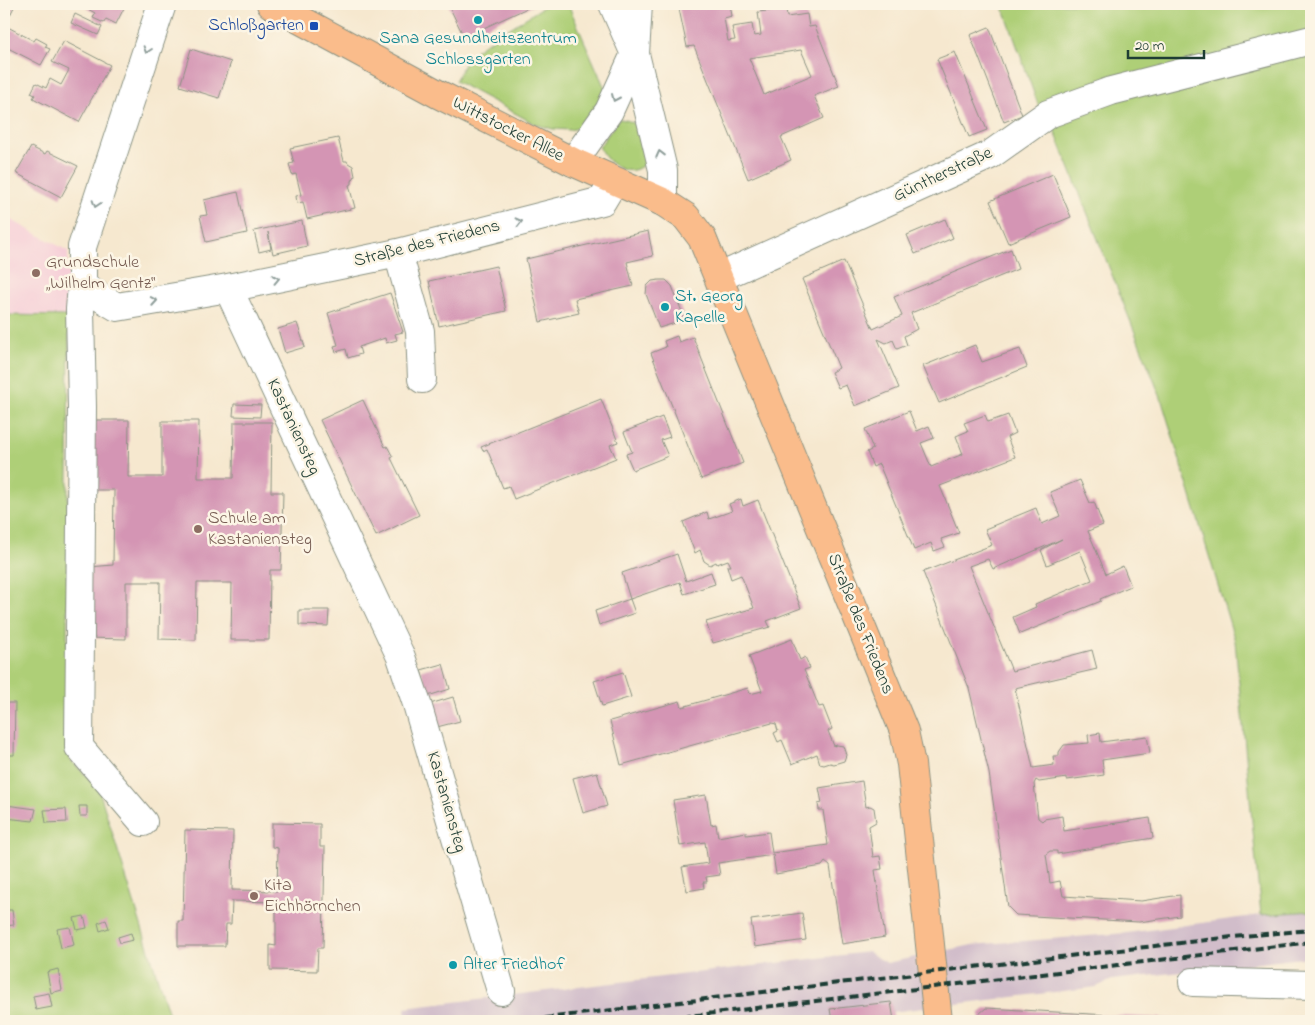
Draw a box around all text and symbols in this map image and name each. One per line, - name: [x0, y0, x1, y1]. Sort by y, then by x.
- place label: Schloßgarten: [208, 13, 304, 40]
- marker: Sana Gesundheitszentrum Schlossgarten: [472, 14, 484, 26]
- marker: Schloßgarten: [308, 20, 320, 32]
- place label: Sana Gesundheitszentrum Schlossgarten: [379, 26, 577, 74]
- scale bar: [1128, 28, 1204, 60]
- text: 20 m: [1135, 35, 1165, 57]
- one-way arrow: [143, 45, 153, 54]
- street label: Wittstocker Allee: [448, 91, 569, 170]
- one-way arrow: [611, 93, 622, 102]
- street label: Güntherstraße: [889, 140, 998, 209]
- one-way arrow: [655, 150, 666, 159]
- one-way arrow: [92, 200, 102, 208]
- street label: Straße des Friedens: [351, 213, 503, 275]
- one-way arrow: [515, 217, 524, 228]
- place label: Grundschule „Wilhelm Gentz“: [46, 250, 156, 297]
- marker: Grundschule „Wilhelm Gentz“: [30, 267, 42, 279]
- one-way arrow: [271, 274, 280, 284]
- place label: St. Georg Kapelle: [675, 284, 743, 331]
- one-way arrow: [150, 296, 159, 306]
- marker: St. Georg Kapelle: [659, 301, 671, 313]
- street label: Kastaniensteg: [258, 374, 327, 480]
- place label: Schule am Kastaniensteg: [208, 506, 312, 554]
- marker: Schule am Kastaniensteg: [192, 523, 204, 535]
- street label: Straße des Friedens: [820, 550, 900, 698]
- street label: Kastaniensteg: [418, 749, 473, 856]
- place label: Kita Eichhörnchen: [264, 873, 361, 920]
- marker: Kita Eichhörnchen: [248, 890, 260, 902]
- place label: Alter Friedhof: [463, 952, 565, 978]
- marker: Alter Friedhof: [447, 959, 459, 971]

